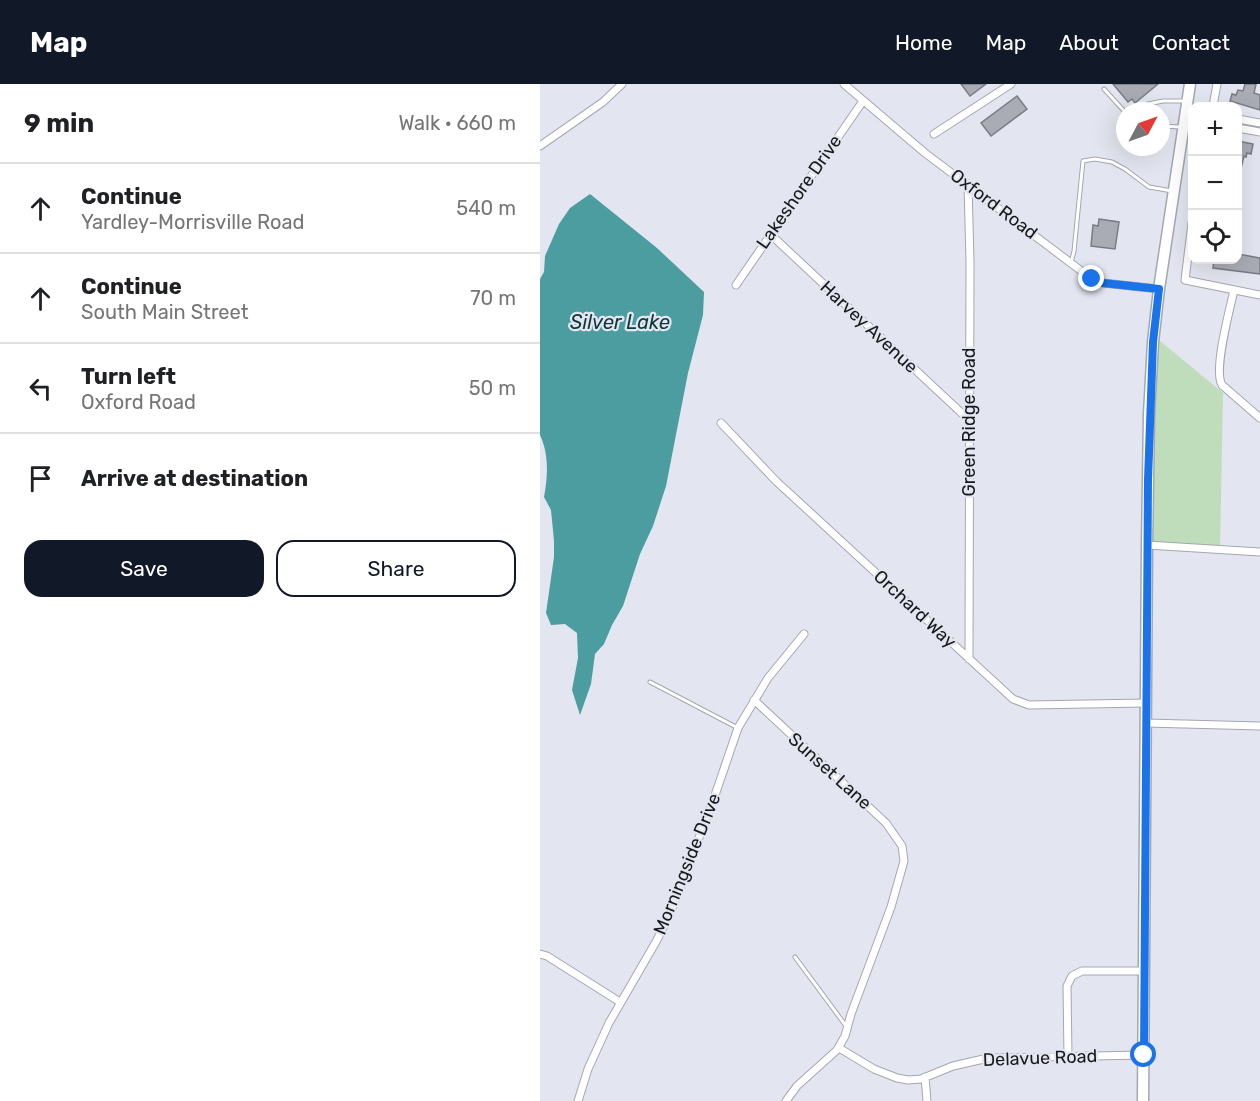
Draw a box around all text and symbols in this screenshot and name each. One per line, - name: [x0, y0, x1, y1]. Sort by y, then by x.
- text: Map: [30, 26, 87, 59]
- text: Home: [895, 30, 952, 55]
- text: Map: [985, 30, 1026, 55]
- text: About: [1059, 30, 1119, 55]
- text: Contact: [1152, 30, 1230, 55]
- north arrow: [1116, 102, 1170, 156]
- map controls: [1188, 102, 1242, 264]
- button: +: [1188, 102, 1242, 156]
- text: 9 min: [24, 108, 94, 139]
- text: Walk · 660 m: [398, 111, 516, 135]
- street label: Lakeshore Drive: [752, 131, 846, 253]
- button: −: [1188, 156, 1242, 210]
- street label: Oxford Road: [946, 164, 1042, 244]
- text: Continue: [81, 183, 182, 210]
- icon: ahead: [24, 192, 57, 225]
- text: 540 m: [456, 196, 516, 220]
- text: Yardley-Morrisville Road: [81, 210, 304, 234]
- button: locate: [1188, 210, 1242, 264]
- route end: [1078, 265, 1104, 291]
- text: Continue: [81, 273, 182, 300]
- street label: Harvey Avenue: [816, 276, 922, 378]
- icon: ahead: [24, 282, 57, 315]
- text: 70 m: [470, 286, 516, 310]
- text: South Main Street: [81, 300, 248, 324]
- water label: Silver Lake: [570, 310, 670, 334]
- street label: Green Ridge Road: [958, 347, 980, 497]
- text: Turn left: [81, 363, 176, 390]
- icon: left: [24, 372, 57, 405]
- text: 50 m: [469, 376, 516, 400]
- text: Oxford Road: [81, 390, 196, 414]
- icon: arrive: [24, 462, 57, 495]
- text: Arrive at destination: [81, 465, 308, 492]
- button: Save: [24, 540, 264, 597]
- button: Share: [276, 540, 516, 597]
- street label: Orchard Way: [869, 565, 961, 653]
- street label: Sunset Lane: [784, 728, 876, 814]
- street label: Morningside Drive: [649, 790, 725, 938]
- route start: [1130, 1041, 1156, 1067]
- street label: Delavue Road: [982, 1045, 1098, 1071]

